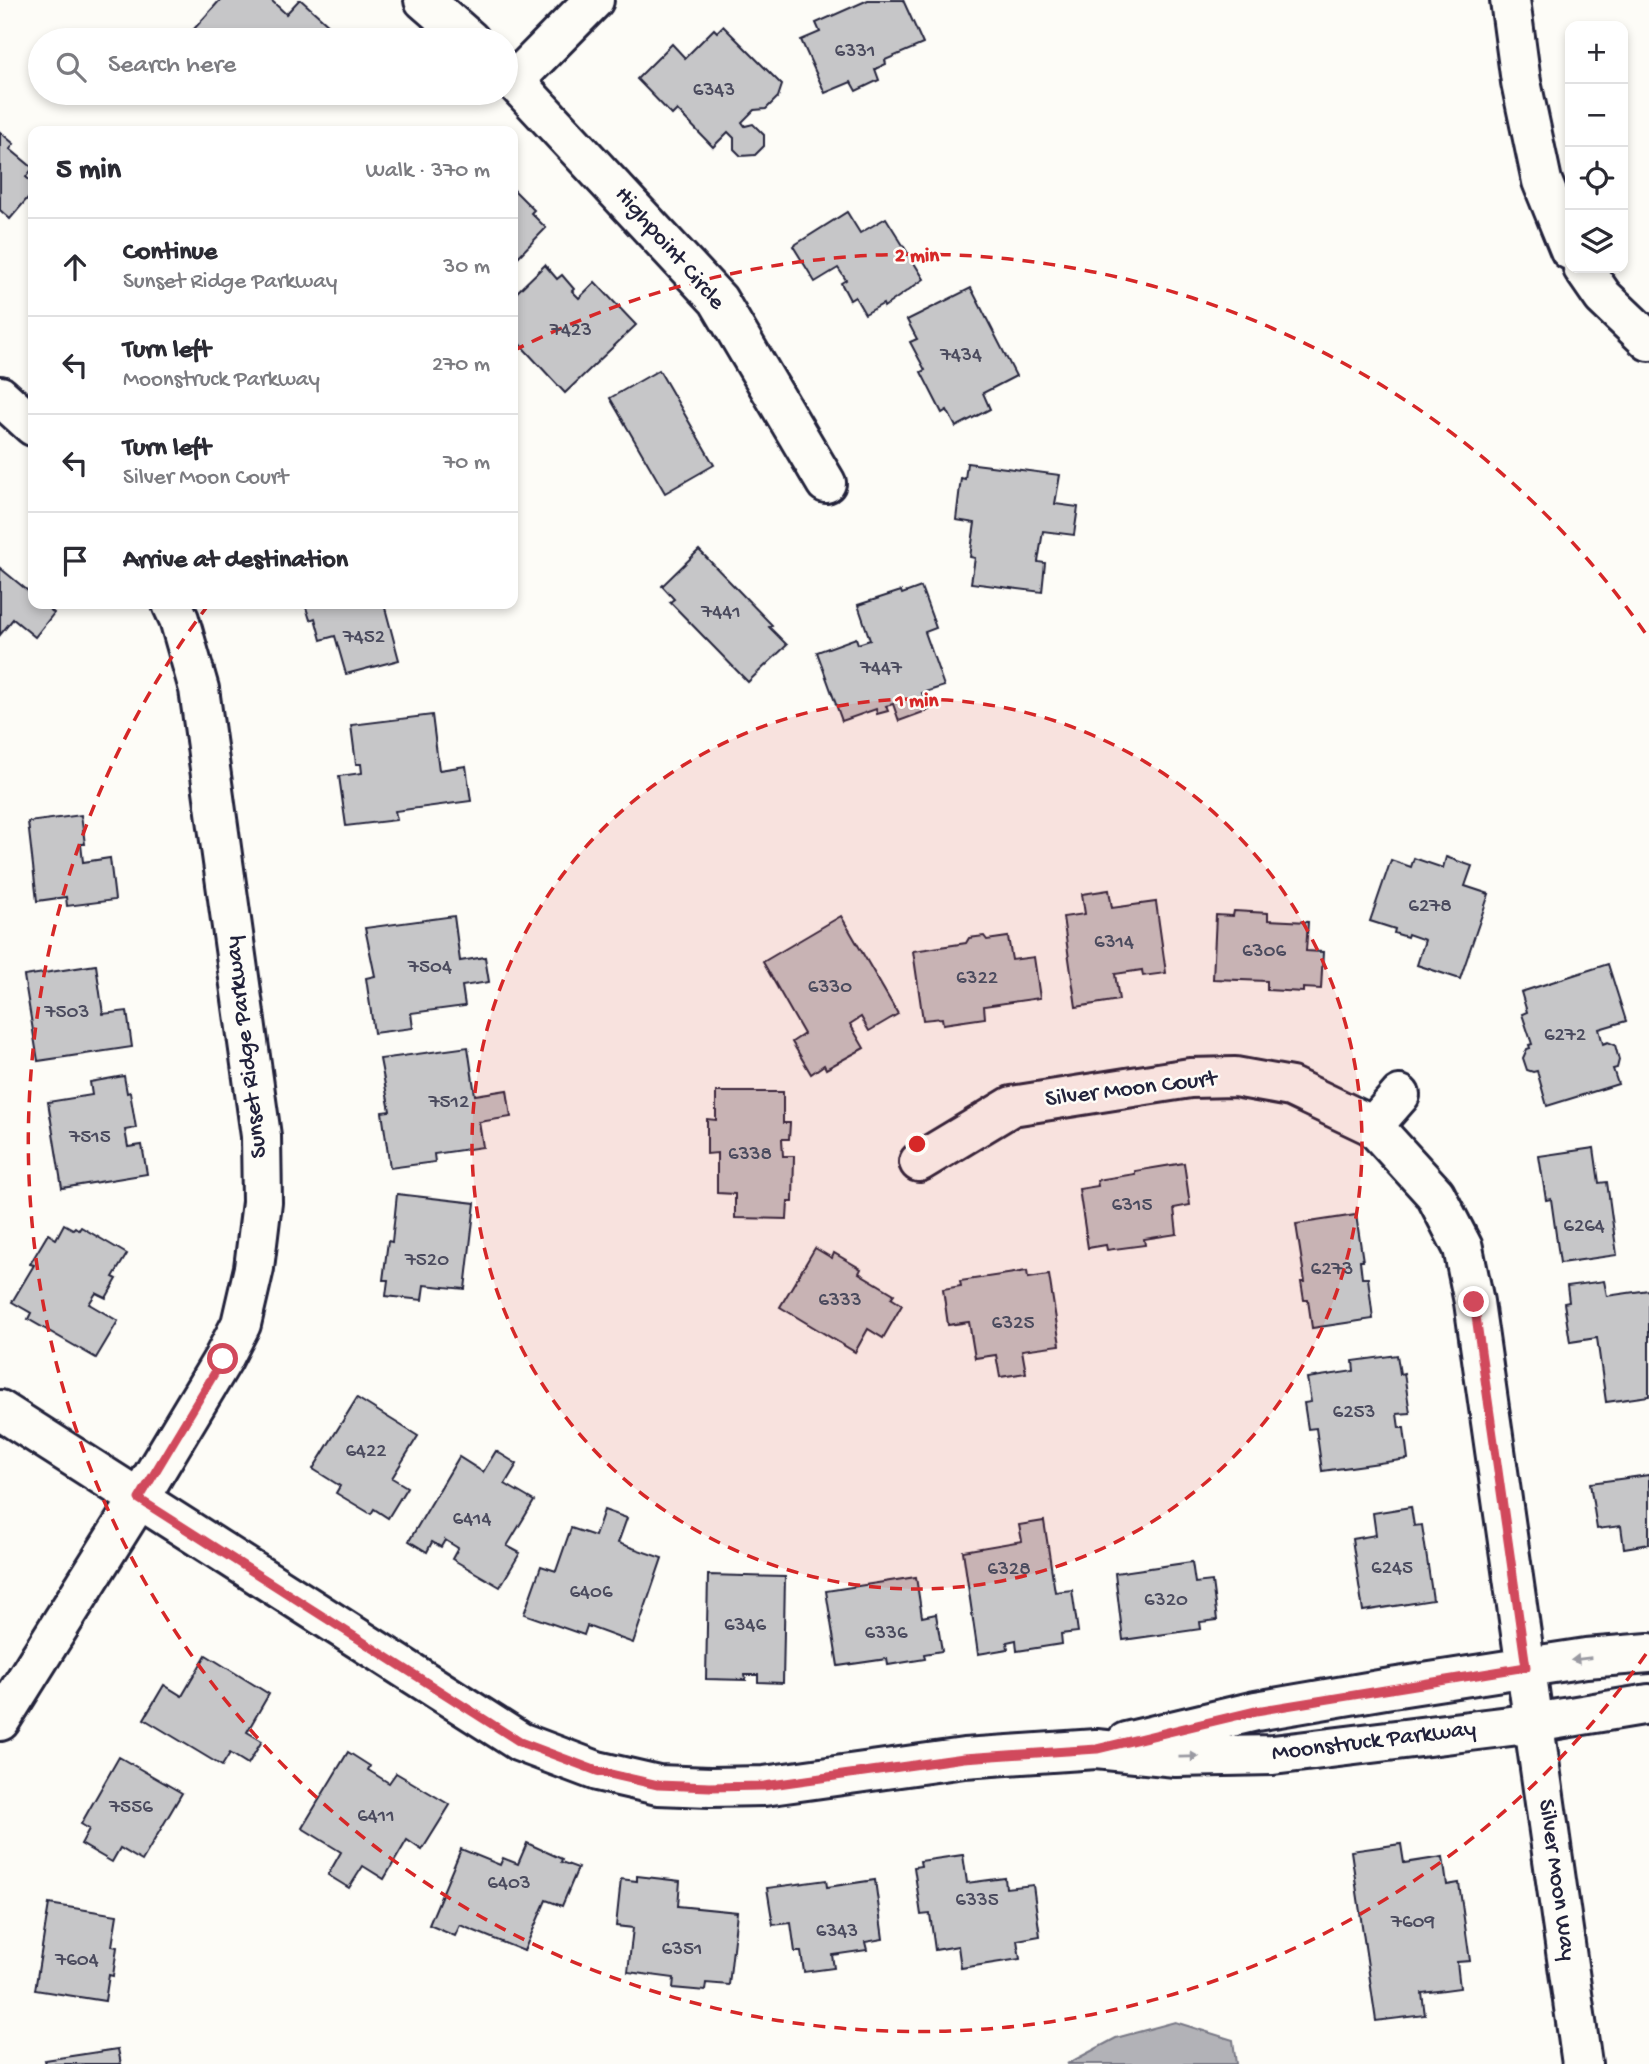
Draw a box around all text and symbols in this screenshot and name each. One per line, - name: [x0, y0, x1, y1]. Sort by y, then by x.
- map controls: [1565, 21, 1628, 273]
- button: +: [1565, 21, 1628, 84]
- search box: [28, 28, 518, 105]
- house number: 6331: [835, 40, 875, 65]
- icon: search: [52, 48, 90, 86]
- text: Search here: [108, 51, 236, 82]
- house number: 6343: [693, 79, 735, 104]
- button: −: [1565, 84, 1628, 147]
- button: locate: [1565, 147, 1628, 210]
- text: 5 min: [56, 154, 121, 189]
- text: Walk · 370 m: [366, 158, 490, 185]
- street label: Highpoint Circle: [607, 181, 731, 317]
- button: layers: [1565, 210, 1628, 273]
- text: Continue: [123, 238, 217, 269]
- text: 2 min: [895, 245, 940, 270]
- icon: ahead: [56, 248, 94, 286]
- text: 30 m: [443, 254, 490, 281]
- text: Sunset Ridge Parkway: [123, 269, 337, 296]
- house number: 7423: [549, 319, 592, 344]
- text: Turn left: [123, 336, 211, 367]
- house number: 7434: [939, 344, 982, 369]
- icon: left: [56, 346, 94, 384]
- text: 270 m: [432, 352, 490, 379]
- text: Moonstruck Parkway: [123, 367, 320, 394]
- text: Turn left: [123, 434, 211, 465]
- icon: left: [56, 444, 94, 482]
- text: 70 m: [443, 450, 490, 477]
- text: Silver Moon Court: [123, 465, 288, 492]
- icon: arrive: [56, 542, 94, 580]
- text: Arrive at destination: [123, 546, 348, 577]
- house number: 7441: [700, 601, 741, 626]
- house number: 7452: [342, 626, 385, 651]
- house number: 7447: [859, 657, 903, 682]
- text: 1 min: [895, 690, 939, 715]
- house number: 6278: [1408, 895, 1452, 920]
- house number: 6314: [1094, 931, 1134, 956]
- street label: Sunset Ridge Parkway: [219, 934, 275, 1160]
- house number: 6306: [1242, 940, 1286, 965]
- house number: 7504: [407, 956, 452, 981]
- house number: 6322: [956, 967, 998, 992]
- house number: 6330: [808, 976, 852, 1001]
- house number: 7503: [44, 1001, 89, 1026]
- house number: 6272: [1544, 1024, 1586, 1049]
- street label: Silver Moon Court: [1044, 1065, 1221, 1115]
- house number: 7512: [428, 1091, 469, 1116]
- house number: 7515: [68, 1126, 111, 1151]
- centre of rings: [905, 1132, 929, 1156]
- house number: 6338: [728, 1143, 772, 1168]
- house number: 6315: [1111, 1194, 1153, 1219]
- house number: 6264: [1563, 1215, 1605, 1240]
- house number: 7520: [404, 1249, 449, 1274]
- house number: 6273: [1311, 1258, 1353, 1283]
- route end: [1458, 1286, 1489, 1317]
- house number: 6333: [818, 1289, 862, 1314]
- house number: 6325: [992, 1312, 1034, 1337]
- route start: [207, 1343, 238, 1374]
- house number: 6253: [1333, 1401, 1375, 1426]
- house number: 6422: [345, 1440, 387, 1465]
- house number: 6414: [453, 1508, 492, 1533]
- house number: 6245: [1371, 1557, 1413, 1582]
- house number: 6328: [987, 1558, 1031, 1583]
- house number: 6406: [569, 1581, 613, 1606]
- house number: 6320: [1144, 1589, 1188, 1614]
- house number: 6346: [724, 1614, 766, 1639]
- house number: 6336: [864, 1622, 908, 1647]
- one-way arrow: [1570, 1654, 1592, 1665]
- street label: Moonstruck Parkway: [1270, 1715, 1478, 1769]
- one-way arrow: [1178, 1751, 1200, 1763]
- house number: 7556: [108, 1796, 153, 1821]
- street label: Silver Moon Way: [1530, 1797, 1582, 1963]
- house number: 6411: [357, 1805, 395, 1830]
- house number: 6403: [487, 1872, 531, 1897]
- house number: 6335: [955, 1889, 999, 1914]
- house number: 7609: [1390, 1911, 1435, 1936]
- house number: 6343: [816, 1920, 858, 1945]
- house number: 6351: [661, 1938, 703, 1963]
- house number: 7604: [54, 1949, 99, 1974]

